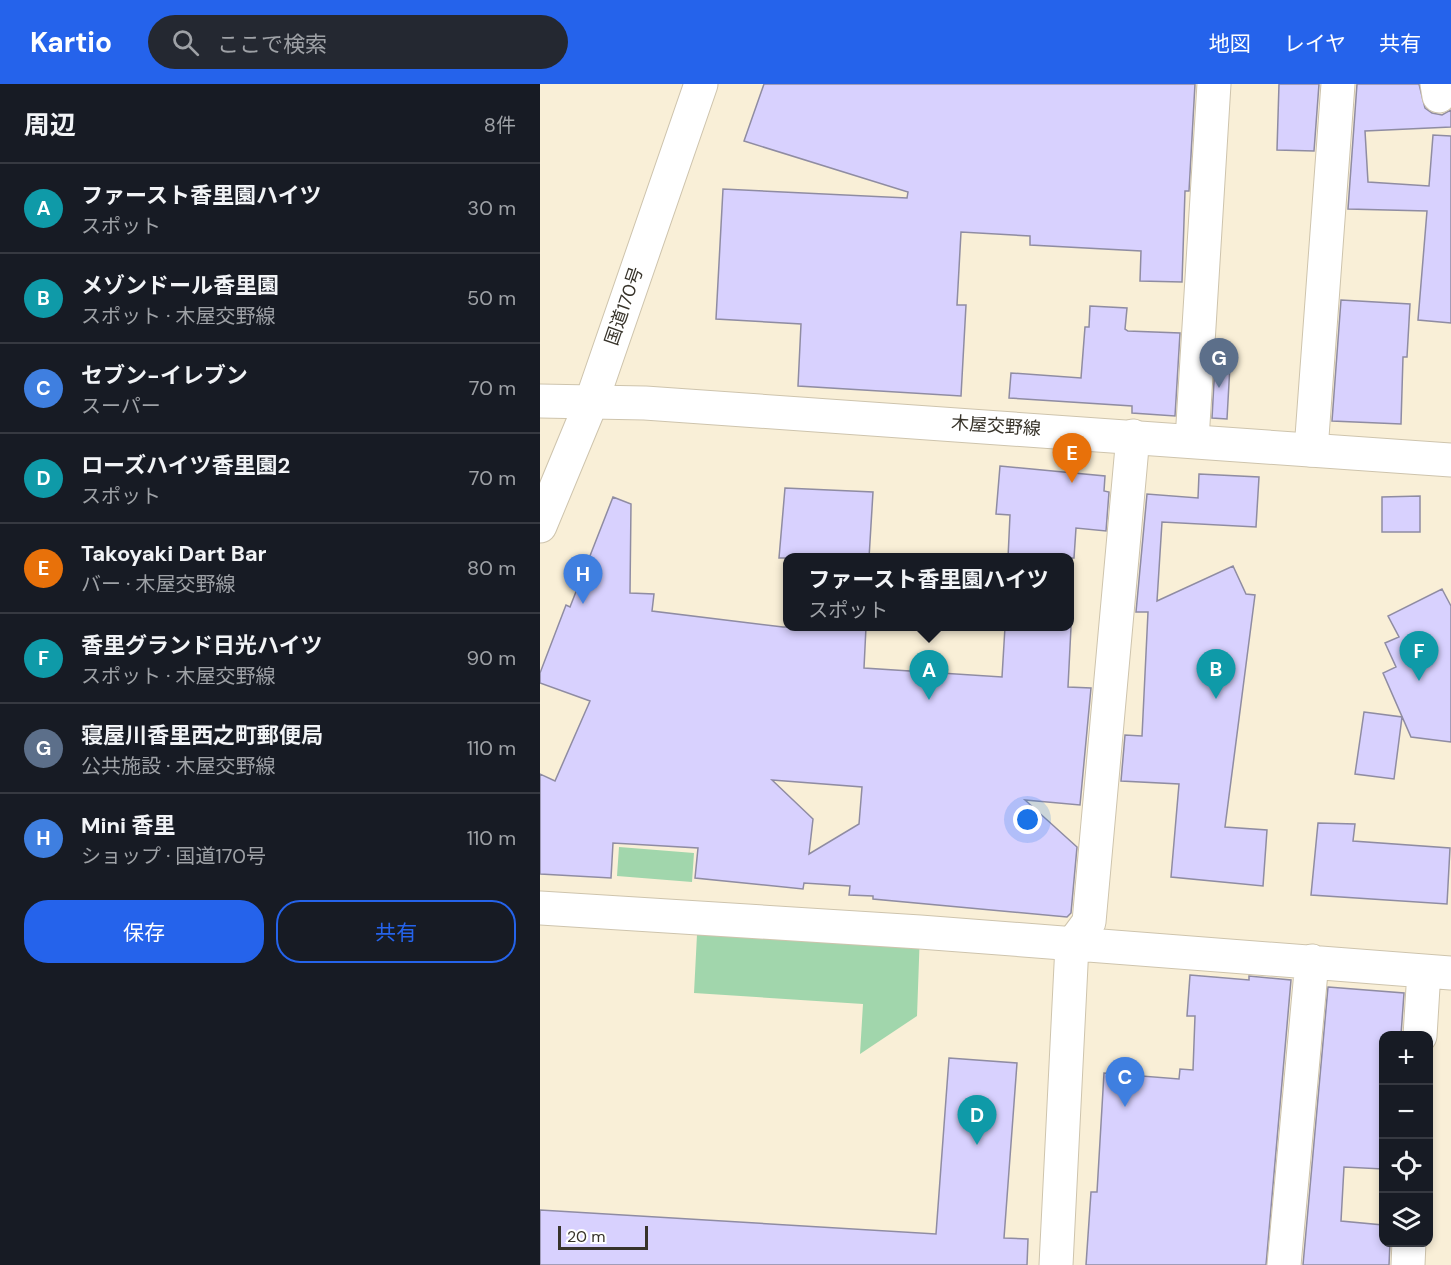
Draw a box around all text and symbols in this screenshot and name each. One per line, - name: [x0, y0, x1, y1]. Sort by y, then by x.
- search box: [148, 15, 568, 69]
- text: Kartio: [30, 24, 112, 61]
- icon: search: [169, 26, 202, 59]
- text: ここで検索: [217, 30, 327, 59]
- text: 地図: [1209, 30, 1251, 58]
- text: レイヤ: [1284, 30, 1346, 58]
- text: 共有: [1379, 30, 1421, 58]
- text: 周辺: [24, 108, 76, 142]
- text: 8件: [484, 112, 516, 138]
- text: ファースト香里園ハイツ: [81, 181, 321, 210]
- text: A: [36, 195, 51, 221]
- text: 30 m: [467, 195, 516, 221]
- text: スポット: [81, 213, 161, 239]
- street label: 国道170号: [599, 264, 649, 348]
- text: メゾンドール香里園: [81, 271, 279, 300]
- text: B: [37, 285, 50, 311]
- text: 50 m: [467, 285, 516, 311]
- text: スポット · 木屋交野線: [81, 303, 276, 329]
- pin: G: [1200, 338, 1238, 388]
- text: セブン-イレブン: [81, 361, 248, 390]
- text: C: [36, 375, 51, 401]
- text: 70 m: [469, 375, 516, 401]
- text: スーパー: [81, 393, 161, 419]
- street label: 木屋交野線: [950, 411, 1042, 441]
- pin: E: [1052, 434, 1092, 483]
- text: ローズハイツ香里園2: [81, 451, 290, 480]
- text: D: [36, 465, 51, 491]
- text: 70 m: [469, 465, 516, 491]
- text: スポット: [81, 483, 161, 509]
- text: Takoyaki Dart Bar: [81, 539, 267, 568]
- popup: [783, 553, 1074, 631]
- pin: H: [564, 554, 603, 604]
- text: E: [38, 555, 49, 581]
- text: 80 m: [467, 555, 516, 581]
- text: ファースト香里園ハイツ: [808, 565, 1049, 594]
- text: バー · 木屋交野線: [81, 571, 236, 597]
- text: スポット: [808, 597, 888, 623]
- text: 香里グランド日光ハイツ: [81, 631, 323, 660]
- pin: F: [1400, 632, 1438, 681]
- text: F: [38, 645, 49, 671]
- text: 90 m: [467, 645, 516, 671]
- pin: A: [910, 650, 948, 700]
- pin: B: [1196, 650, 1236, 699]
- text: スポット · 木屋交野線: [81, 663, 276, 689]
- text: 寝屋川香里西之町郵便局: [81, 721, 323, 750]
- text: G: [36, 735, 51, 761]
- text: 110 m: [467, 735, 516, 761]
- text: 公共施設 · 木屋交野線: [81, 753, 276, 779]
- your location: [1013, 805, 1042, 834]
- text: Mini 香里: [81, 811, 175, 840]
- text: H: [36, 825, 51, 851]
- text: 110 m: [467, 825, 516, 851]
- text: ショップ · 国道170号: [81, 843, 266, 869]
- button: 保存: [24, 900, 264, 963]
- button: 共有: [276, 900, 516, 963]
- map controls: [1379, 1031, 1433, 1247]
- button: +: [1379, 1031, 1433, 1085]
- pin: C: [1106, 1058, 1144, 1107]
- button: −: [1379, 1085, 1433, 1139]
- pin: D: [958, 1096, 996, 1145]
- button: locate: [1379, 1139, 1433, 1193]
- button: layers: [1379, 1193, 1433, 1247]
- scale bar: [558, 1223, 648, 1250]
- text: 20 m: [567, 1226, 606, 1247]

